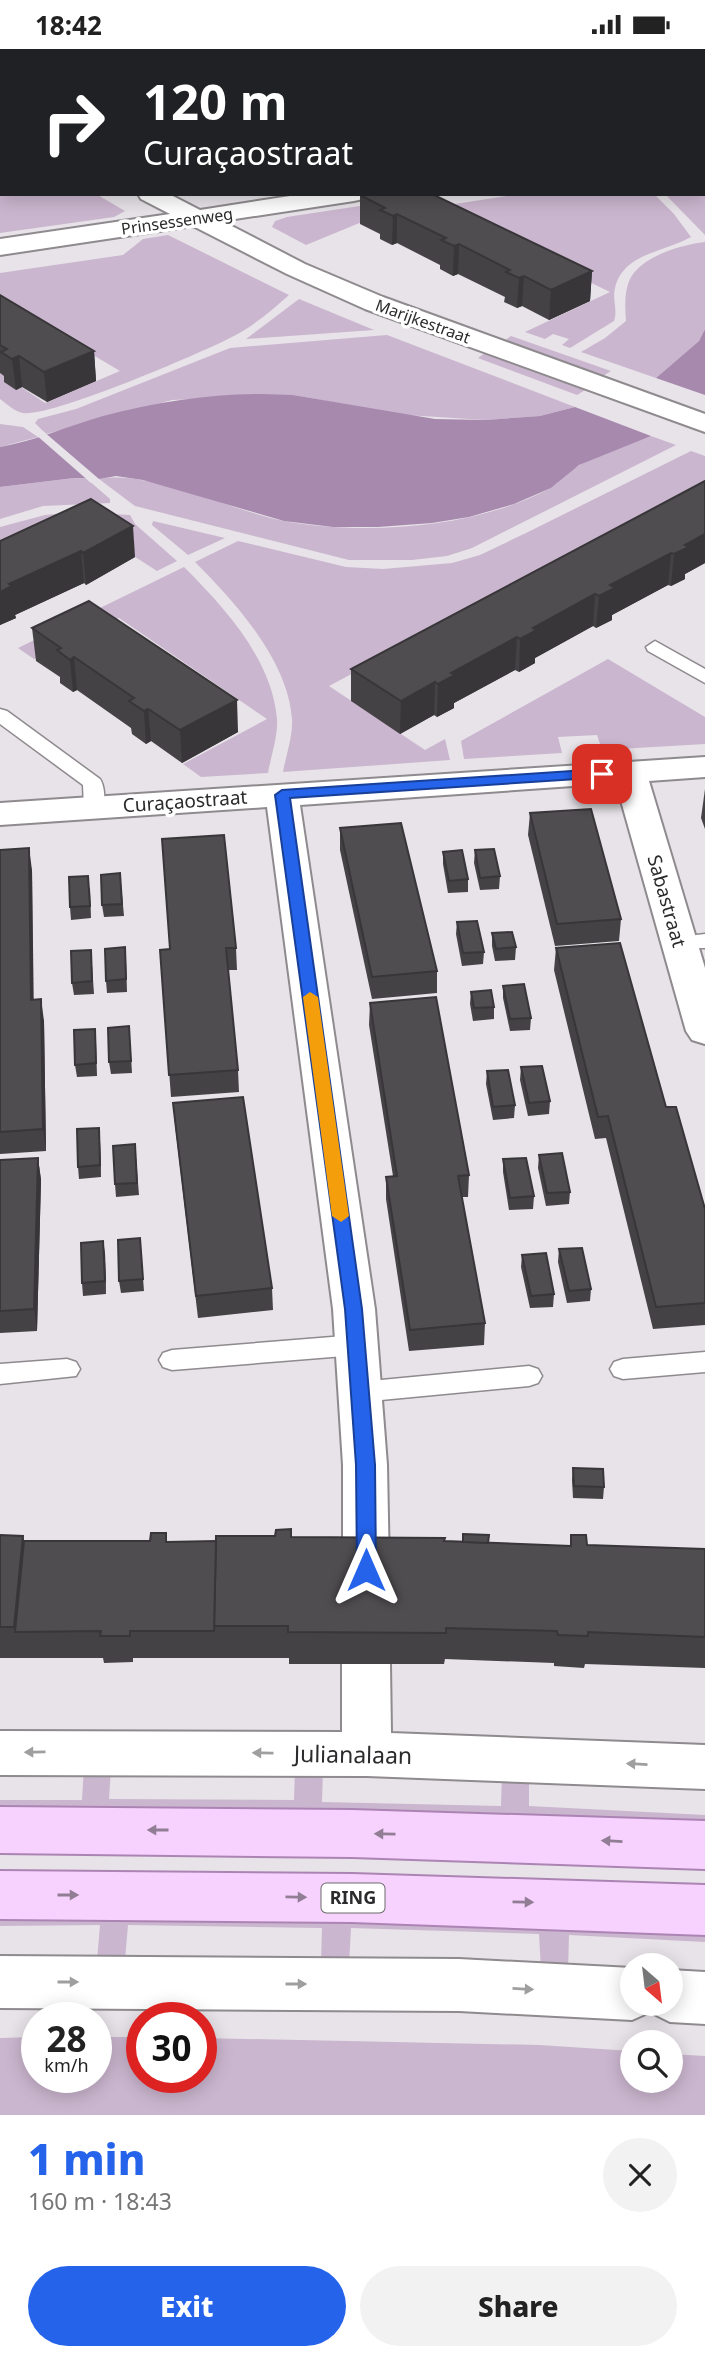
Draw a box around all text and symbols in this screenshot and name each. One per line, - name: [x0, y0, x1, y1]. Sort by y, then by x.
- text: 18:42: [35, 7, 102, 43]
- text: 120 m: [143, 68, 288, 134]
- icon: right: [28, 77, 119, 168]
- text: Curaçaostraat: [143, 131, 353, 174]
- street label: Prinsessenweg: [120, 202, 234, 240]
- street label: Marijkestraat: [373, 294, 474, 348]
- pin: [572, 744, 632, 804]
- icon: arrive: [583, 755, 621, 793]
- street label: Curaçaostraat: [122, 784, 248, 818]
- street label: Sabastraat: [641, 852, 693, 950]
- position arrow: [329, 1533, 403, 1607]
- street label: Julianalaan: [292, 1737, 412, 1771]
- one-way arrow: [24, 1746, 46, 1758]
- one-way arrow: [251, 1747, 273, 1759]
- one-way arrow: [626, 1758, 648, 1769]
- one-way arrow: [146, 1824, 168, 1836]
- one-way arrow: [374, 1828, 396, 1839]
- one-way arrow: [601, 1835, 623, 1846]
- road number: RING: [322, 1884, 384, 1913]
- one-way arrow: [57, 1889, 79, 1901]
- one-way arrow: [285, 1892, 307, 1903]
- one-way arrow: [512, 1896, 534, 1908]
- north arrow: [620, 1953, 682, 2016]
- map controls: [620, 1953, 683, 2093]
- one-way arrow: [57, 1977, 79, 1988]
- one-way arrow: [285, 1978, 307, 1990]
- one-way arrow: [512, 1983, 534, 1994]
- speed limit sign: 30: [126, 2002, 217, 2093]
- text: 28: [46, 2015, 87, 2062]
- button: search: [620, 2030, 683, 2093]
- text: km/h: [44, 2053, 89, 2077]
- text: 1 min: [28, 2130, 145, 2187]
- button: close: [603, 2138, 677, 2212]
- text: 160 m · 18:43: [28, 2185, 172, 2217]
- button: Exit: [28, 2266, 346, 2346]
- button: Share: [360, 2266, 677, 2346]

